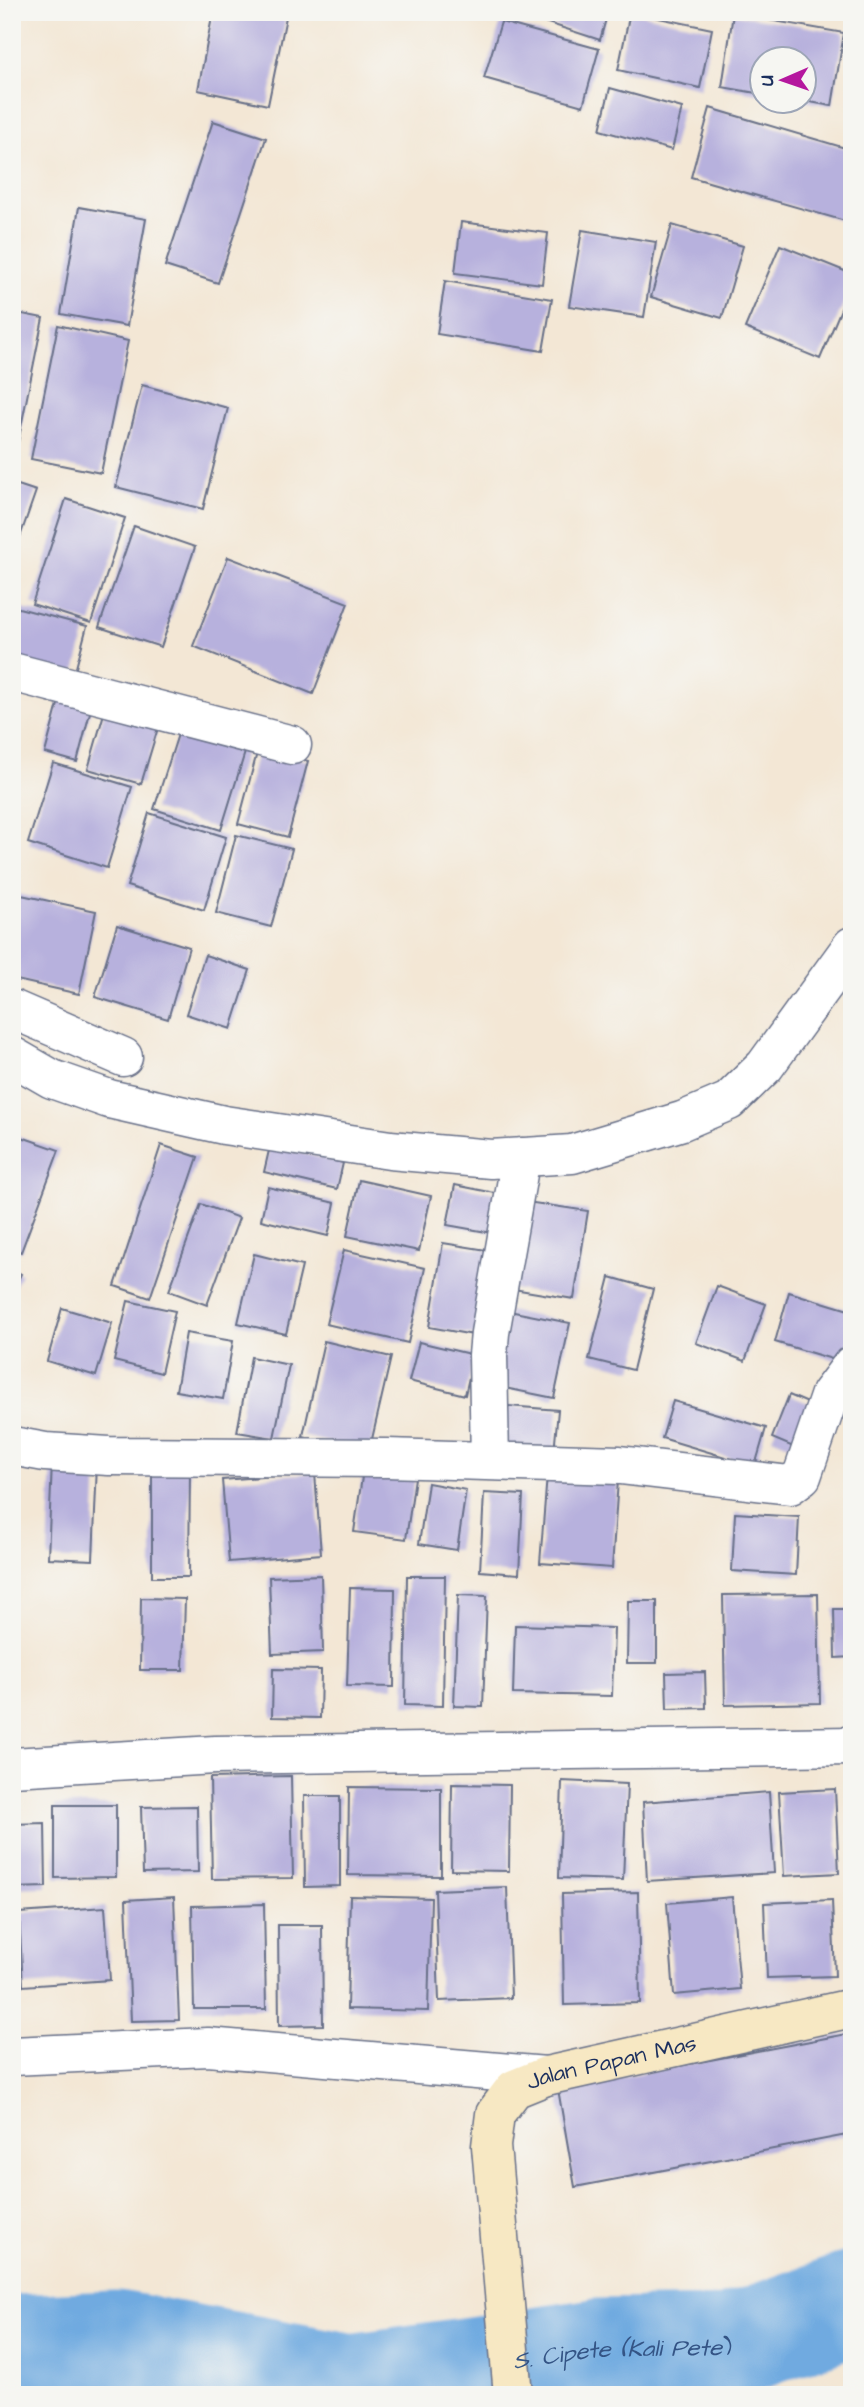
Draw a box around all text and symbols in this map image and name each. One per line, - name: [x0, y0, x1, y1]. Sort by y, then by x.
- north arrow: [748, 46, 818, 116]
- text: U: [754, 74, 781, 86]
- street label: Jalan Papan Mas: [521, 2027, 700, 2098]
- water label: S. Cipete (Kali Pete): [511, 2330, 738, 2379]

